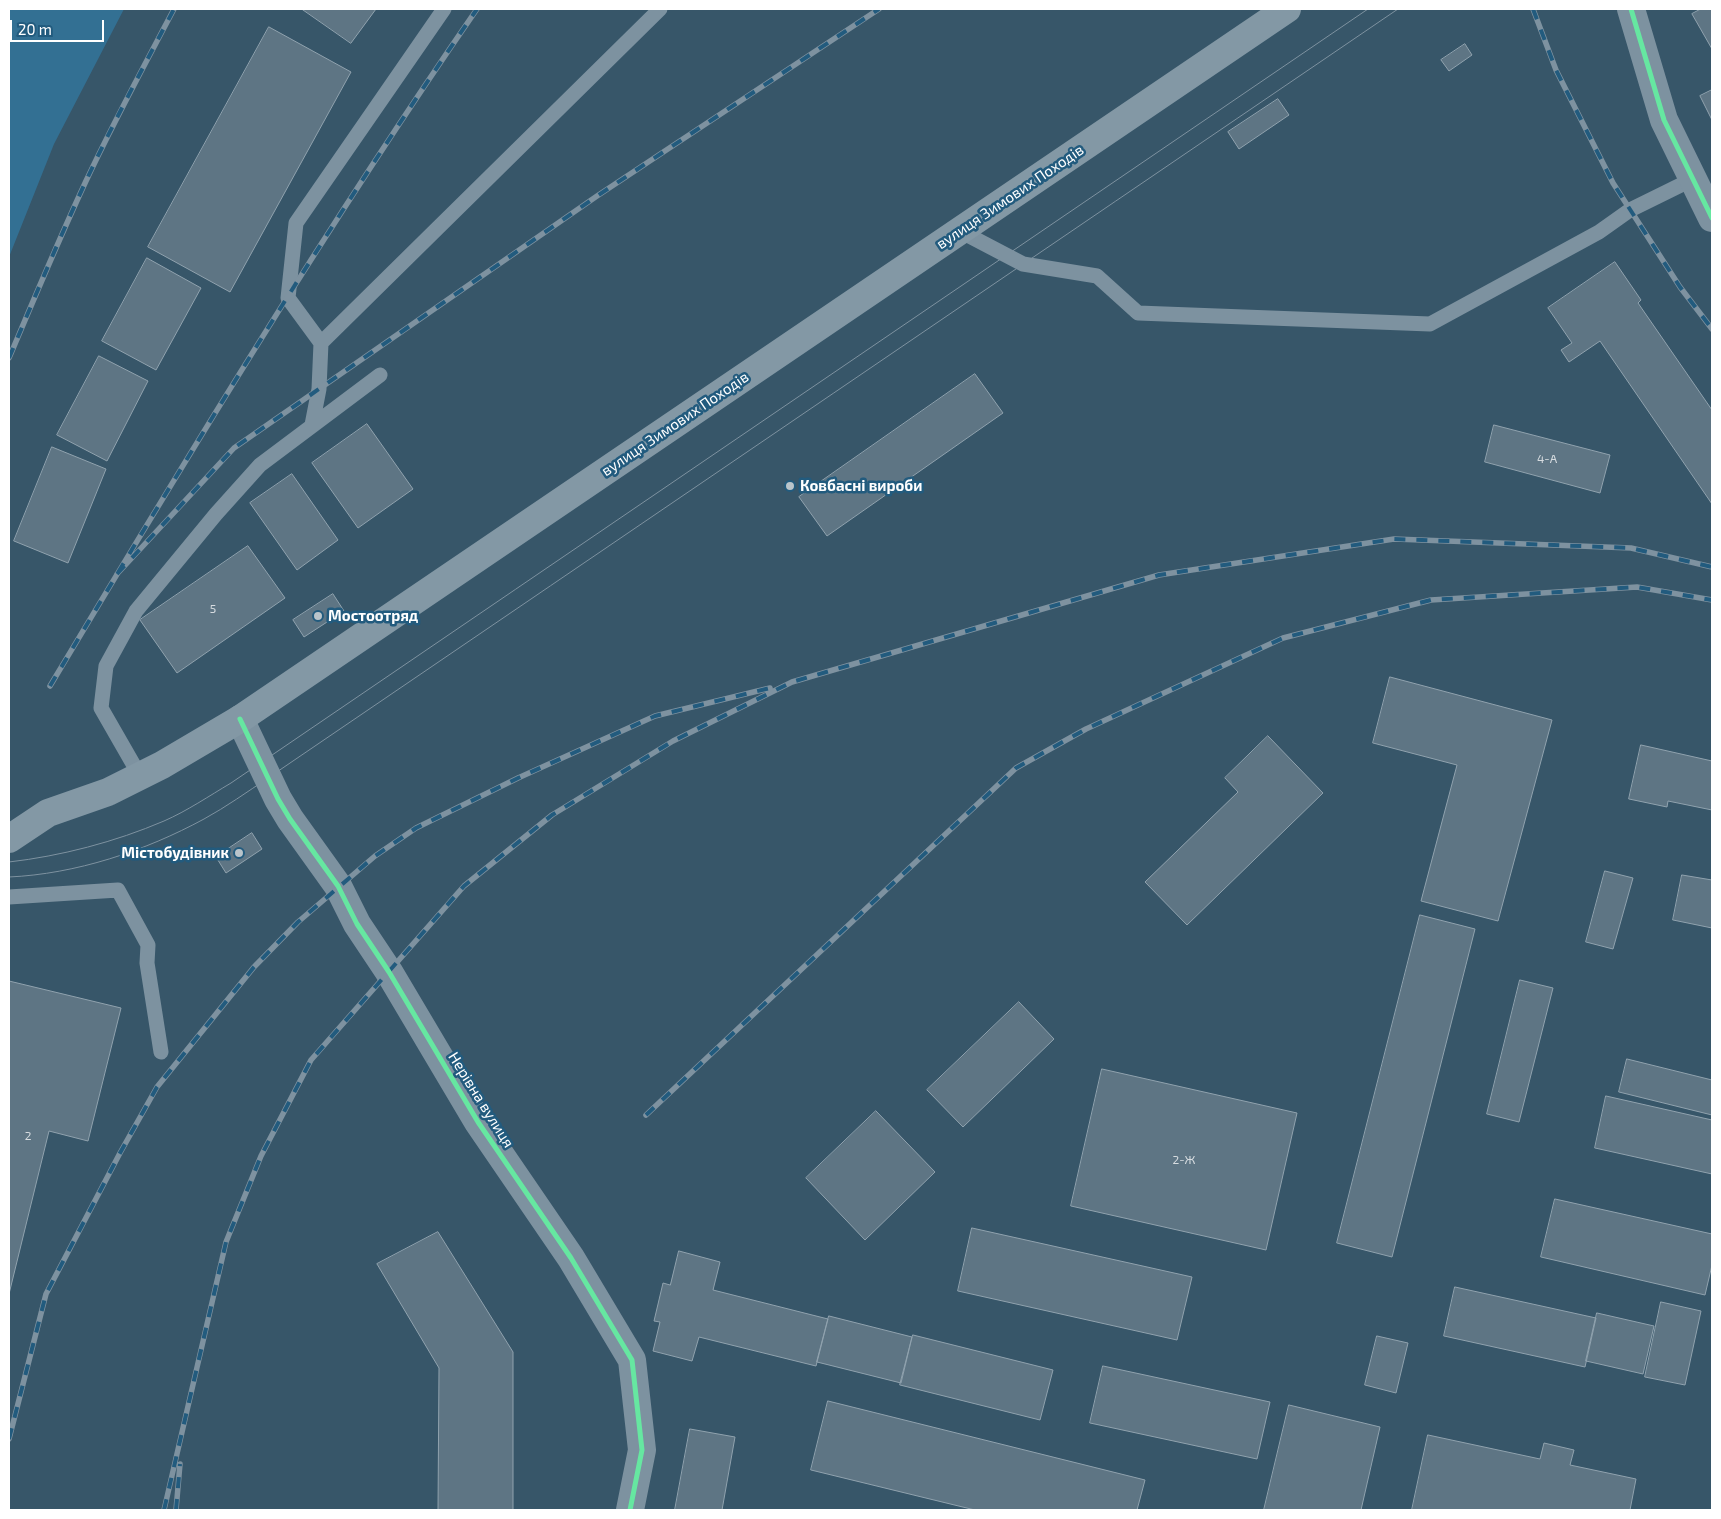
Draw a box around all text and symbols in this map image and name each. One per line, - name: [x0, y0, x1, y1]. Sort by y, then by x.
- scale bar: [12, 10, 106, 42]
- text: 20 m: [18, 20, 52, 38]
- street label: вулиця Зимових Походів: [933, 141, 1087, 253]
- street label: вулиця Зимових Походів: [598, 368, 752, 480]
- house number: 4-А: [1537, 452, 1557, 466]
- place label: Ковбасні вироби: [800, 477, 922, 495]
- marker: Ковбасні вироби: [784, 480, 796, 492]
- house number: 5: [210, 602, 216, 616]
- place label: Мостоотряд: [328, 607, 418, 625]
- marker: Мостоотряд: [312, 610, 324, 622]
- place label: Містобудівник: [121, 844, 229, 862]
- marker: Містобудівник: [233, 847, 245, 859]
- street label: Нерівна вулиця: [444, 1049, 518, 1151]
- house number: 2: [25, 1129, 31, 1143]
- house number: 2-Ж: [1173, 1153, 1195, 1167]

